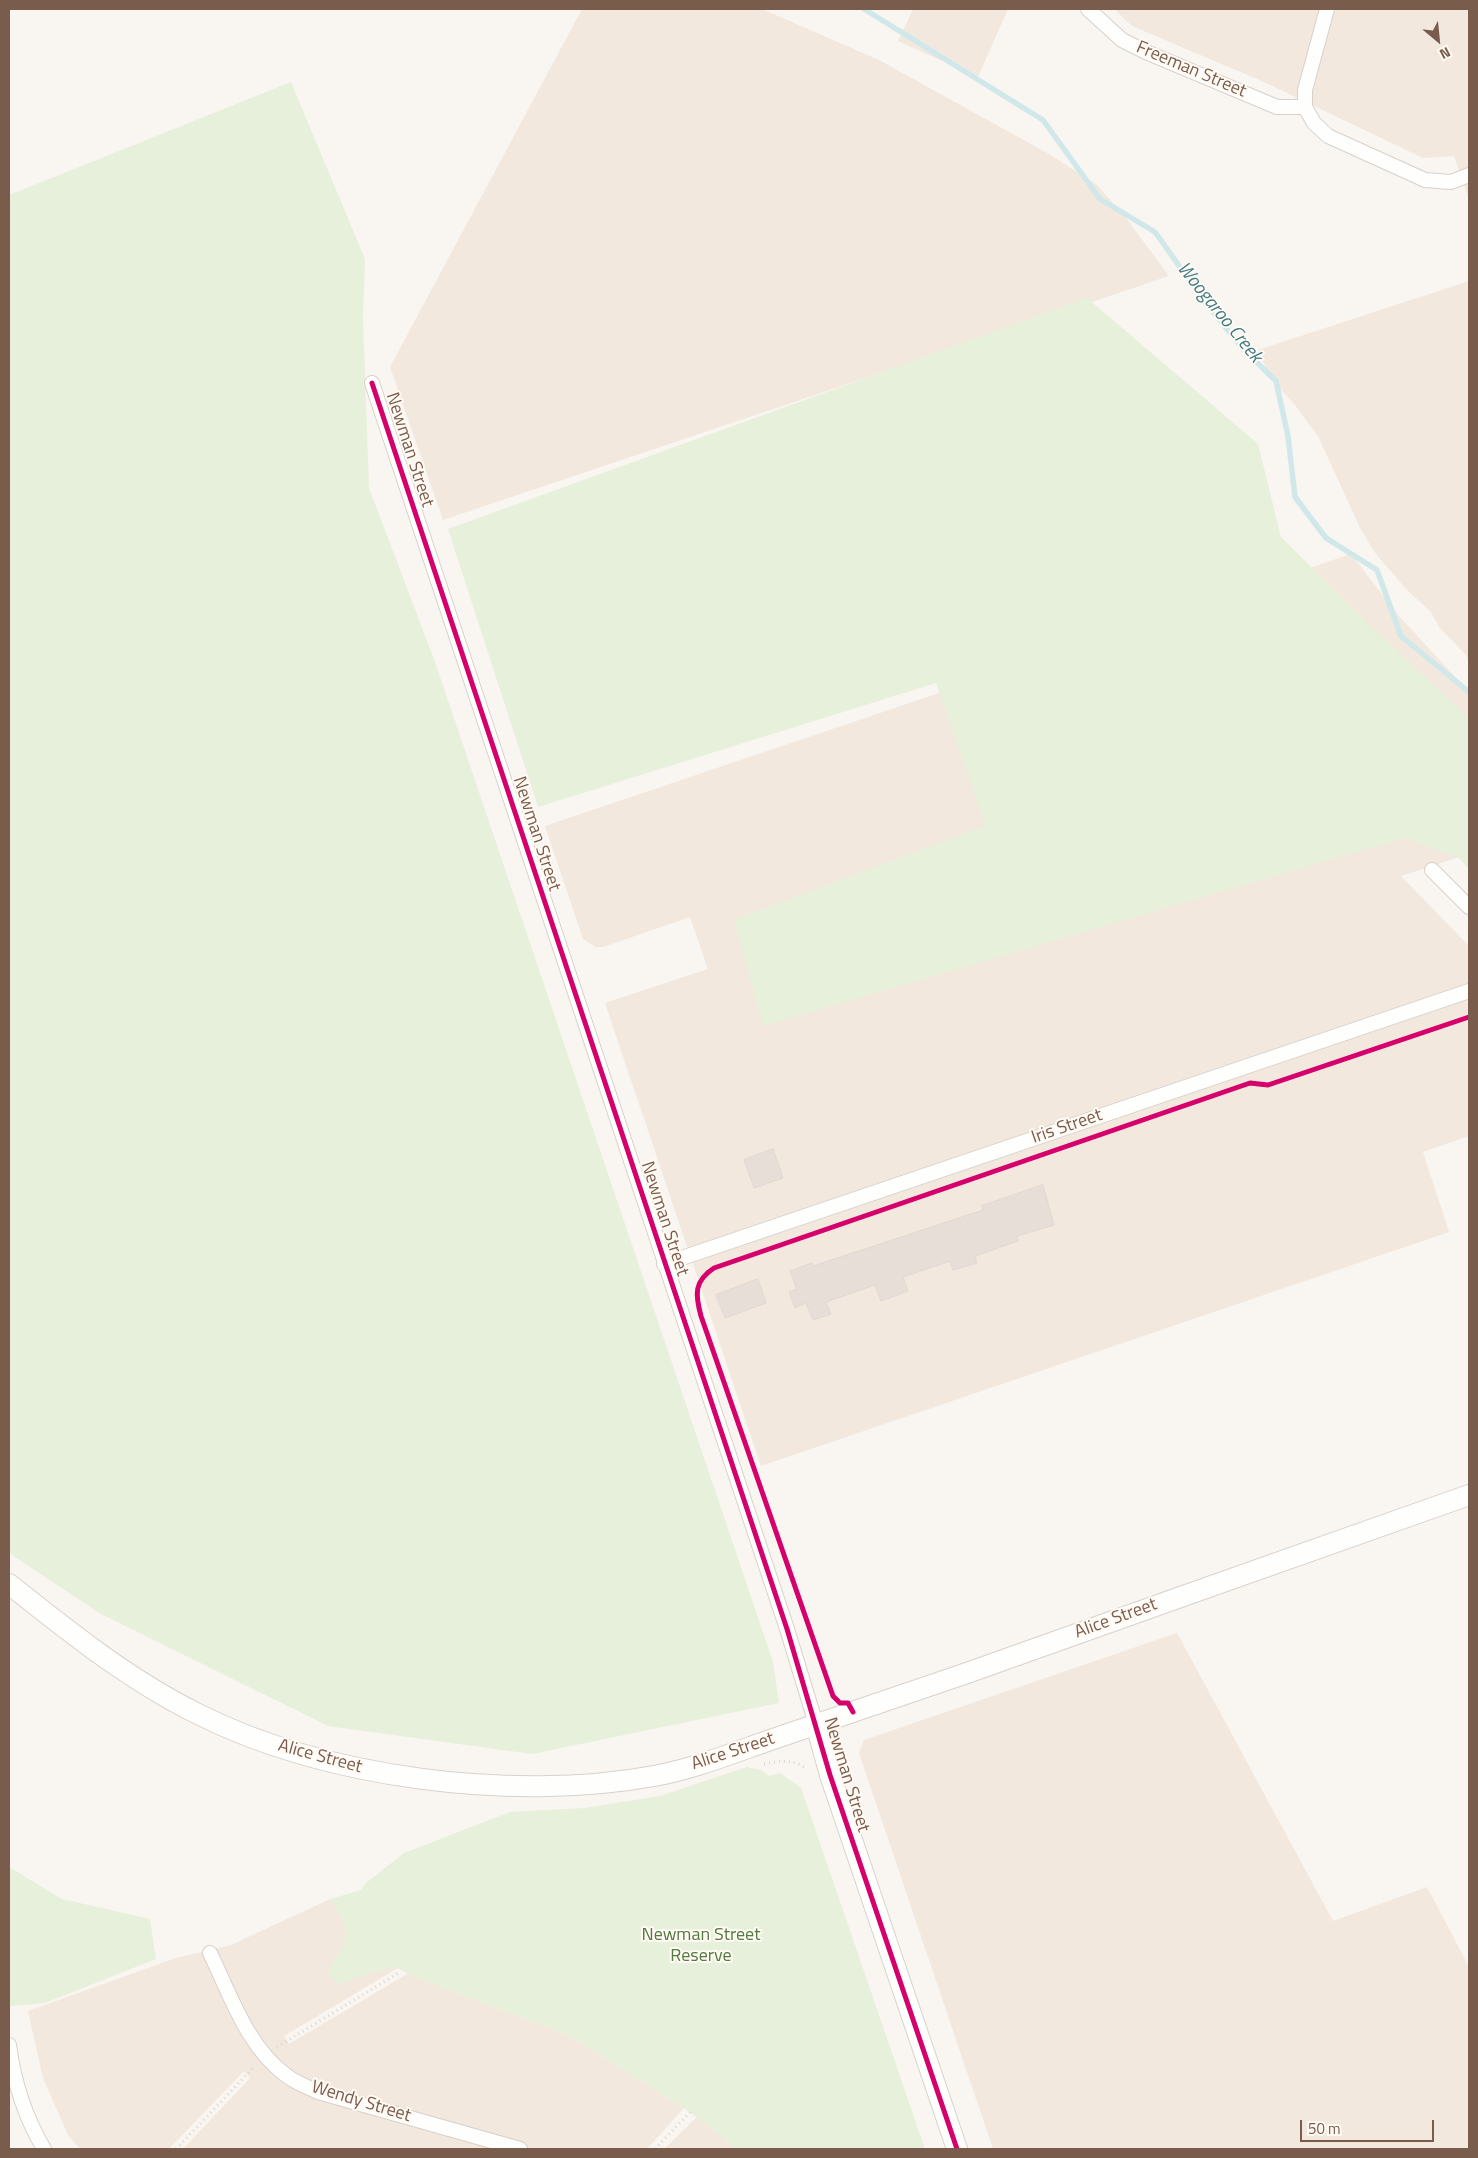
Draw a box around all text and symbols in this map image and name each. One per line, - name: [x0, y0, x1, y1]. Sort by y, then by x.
- north arrow: [1413, 15, 1463, 65]
- street label: Freeman Street: [1133, 37, 1249, 103]
- text: N: [1436, 42, 1454, 65]
- water label: Woogaroo Creek: [1172, 258, 1266, 368]
- street label: Newman Street: [380, 390, 438, 510]
- street label: Newman Street: [507, 774, 565, 894]
- street label: Iris Street: [1029, 1105, 1105, 1149]
- street label: Newman Street: [635, 1159, 693, 1279]
- street label: Alice Street: [1072, 1594, 1160, 1644]
- street label: Newman Street: [818, 1715, 874, 1835]
- street label: Alice Street: [689, 1728, 777, 1776]
- street label: Alice Street: [276, 1735, 364, 1779]
- park label: Newman Street Reserve: [642, 1925, 760, 1968]
- street label: Wendy Street: [309, 2077, 413, 2127]
- scale bar: [1303, 2110, 1437, 2142]
- text: 50 m: [1308, 2117, 1341, 2140]

